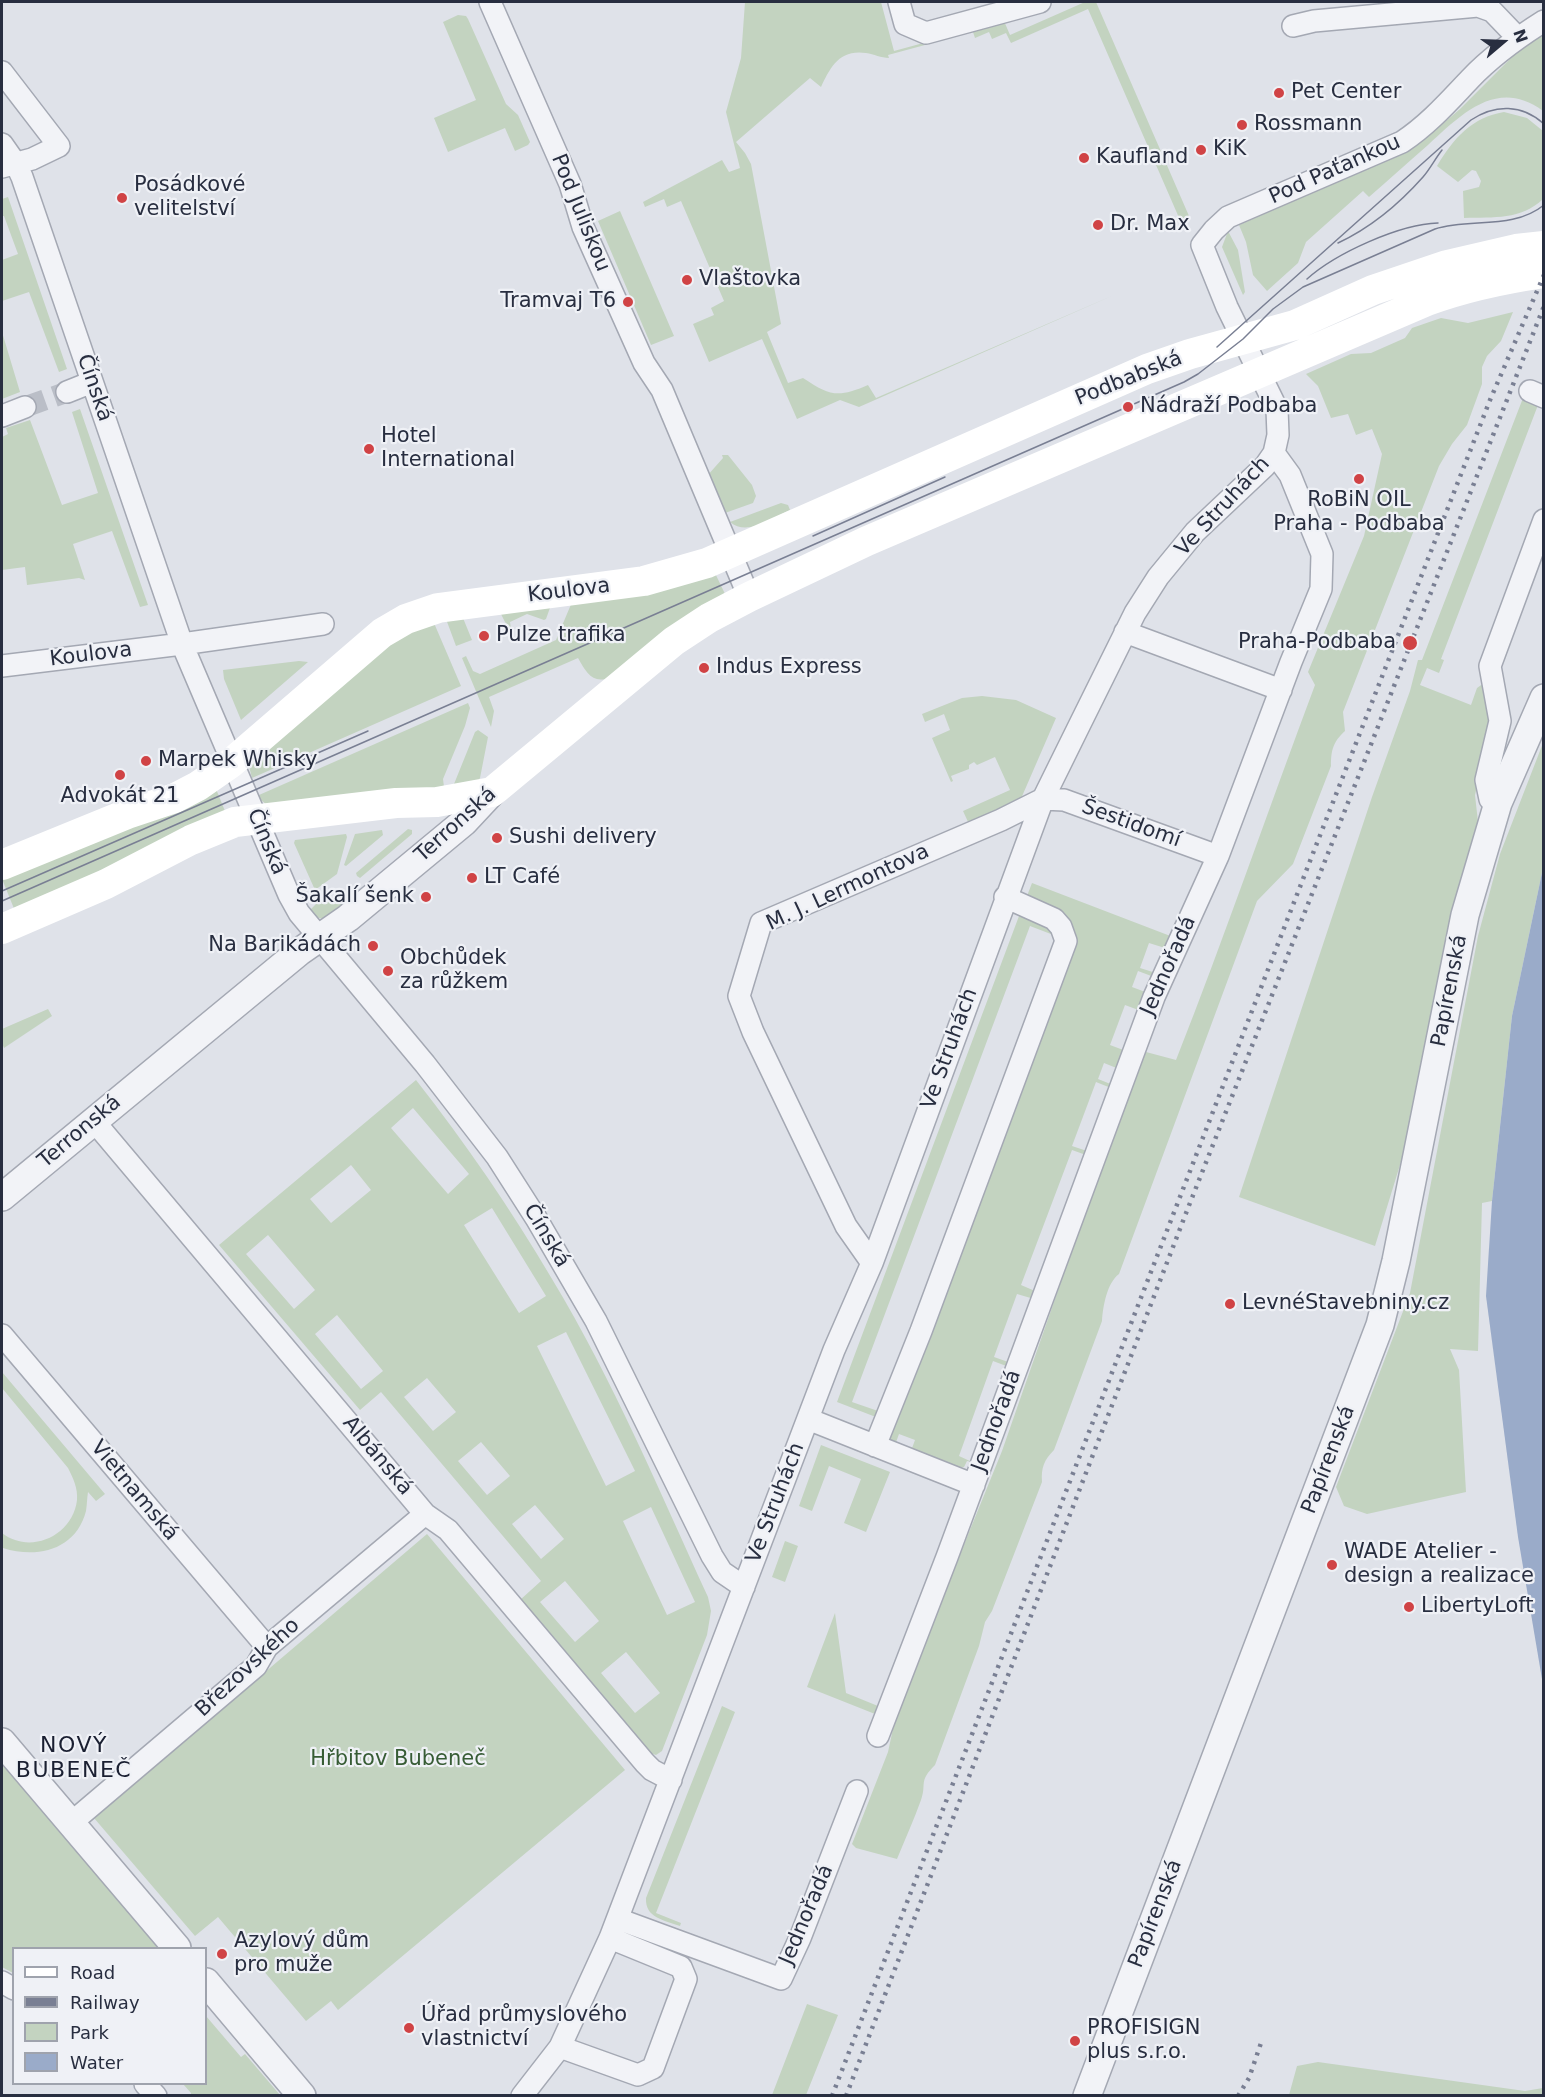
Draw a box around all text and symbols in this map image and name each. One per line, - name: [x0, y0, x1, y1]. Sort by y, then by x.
- north arrow: [1473, 12, 1533, 72]
- text: N: [1509, 27, 1532, 45]
- place label: Pet Center: [1291, 80, 1401, 106]
- marker: Pet Center: [1272, 86, 1286, 100]
- place label: Rossmann: [1254, 112, 1362, 138]
- marker: Rossmann: [1235, 118, 1249, 132]
- street label: Pod Paťankou: [1265, 130, 1405, 210]
- place label: KiK: [1213, 137, 1246, 163]
- marker: KiK: [1194, 143, 1208, 157]
- place label: Kaufland: [1096, 145, 1188, 171]
- street label: Pod Juliskou: [545, 151, 615, 275]
- marker: Kaufland: [1077, 151, 1091, 165]
- place label: Posádkové velitelství: [134, 173, 246, 223]
- marker: Posádkové velitelství: [115, 191, 129, 205]
- place label: Dr. Max: [1110, 212, 1190, 238]
- marker: Dr. Max: [1091, 218, 1105, 232]
- place label: Vlaštovka: [699, 267, 801, 293]
- marker: Vlaštovka: [680, 273, 694, 287]
- place label: Tramvaj T6: [500, 289, 616, 315]
- marker: Tramvaj T6: [621, 295, 635, 309]
- street label: Podbabská: [1072, 346, 1186, 412]
- street label: Čínská: [71, 351, 117, 425]
- place label: Nádraží Podbaba: [1140, 394, 1317, 420]
- marker: Nádraží Podbaba: [1121, 400, 1135, 414]
- place label: Hotel International: [381, 424, 515, 474]
- marker: Hotel International: [362, 442, 376, 456]
- street label: Ve Struhách: [1171, 452, 1275, 562]
- marker: RoBiN OIL Praha - Podbaba: [1352, 472, 1366, 486]
- place label: RoBiN OIL Praha - Podbaba: [1273, 488, 1445, 538]
- street label: Koulova: [526, 573, 612, 609]
- place label: Pulze trafika: [496, 623, 626, 649]
- marker: Pulze trafika: [477, 629, 491, 643]
- place label: Praha-Podbaba: [1238, 630, 1396, 656]
- marker: Praha-Podbaba: [1401, 634, 1419, 652]
- street label: Koulova: [48, 637, 134, 673]
- place label: Indus Express: [716, 655, 862, 681]
- marker: Indus Express: [697, 661, 711, 675]
- place label: Marpek Whisky: [158, 748, 317, 774]
- marker: Marpek Whisky: [139, 754, 153, 768]
- marker: Advokát 21: [113, 768, 127, 782]
- street label: Terronská: [410, 782, 502, 868]
- place label: Advokát 21: [61, 784, 179, 810]
- street label: Šestidomí: [1078, 794, 1184, 854]
- street label: Čínská: [241, 805, 291, 879]
- place label: Sushi delivery: [509, 825, 657, 851]
- marker: Sushi delivery: [490, 831, 504, 845]
- street label: M. J. Lermontova: [763, 839, 933, 937]
- place label: LT Café: [484, 865, 560, 891]
- marker: LT Café: [465, 871, 479, 885]
- place label: Šakalí šenk: [295, 884, 414, 910]
- marker: Šakalí šenk: [419, 890, 433, 904]
- street label: Jednořadá: [1136, 912, 1202, 1020]
- place label: Na Barikádách: [208, 933, 361, 959]
- street label: Papírenská: [1427, 933, 1473, 1049]
- marker: Na Barikádách: [366, 939, 380, 953]
- place label: Obchůdek za růžkem: [400, 946, 508, 996]
- marker: Obchůdek za růžkem: [381, 964, 395, 978]
- street label: Ve Struhách: [916, 985, 984, 1113]
- street label: Terronská: [33, 1090, 127, 1174]
- street label: Čínská: [517, 1200, 575, 1272]
- place label: LevnéStavebniny.cz: [1242, 1291, 1449, 1317]
- marker: LevnéStavebniny.cz: [1223, 1297, 1237, 1311]
- street label: Jednořadá: [967, 1367, 1027, 1475]
- street label: Papírenská: [1297, 1402, 1361, 1518]
- street label: Albánská: [337, 1411, 417, 1501]
- street label: Vietnamská: [85, 1436, 183, 1546]
- street label: Ve Struhách: [742, 1439, 810, 1567]
- place label: WADE Atelier - design a realizace: [1344, 1540, 1534, 1590]
- marker: WADE Atelier - design a realizace: [1325, 1558, 1339, 1572]
- place label: LibertyLoft: [1421, 1594, 1534, 1620]
- marker: LibertyLoft: [1402, 1600, 1416, 1614]
- street label: Březovského: [191, 1613, 305, 1723]
- district label: NOVÝ BUBENEČ: [16, 1733, 132, 1784]
- park label: Hřbitov Bubeneč: [310, 1747, 486, 1773]
- street label: Papírenská: [1124, 1856, 1188, 1972]
- street label: Jednořadá: [775, 1861, 839, 1969]
- place label: Azylový dům pro muže: [234, 1929, 369, 1979]
- legend: [12, 1947, 207, 2085]
- marker: Azylový dům pro muže: [215, 1947, 229, 1961]
- text: Road: [70, 1962, 115, 1983]
- text: Railway: [70, 1992, 140, 2013]
- place label: Úřad průmyslového vlastnictví: [421, 2003, 627, 2053]
- place label: PROFISIGN plus s.r.o.: [1087, 2016, 1201, 2066]
- marker: Úřad průmyslového vlastnictví: [402, 2021, 416, 2035]
- text: Park: [70, 2022, 109, 2043]
- marker: PROFISIGN plus s.r.o.: [1068, 2034, 1082, 2048]
- text: Water: [70, 2052, 123, 2073]

